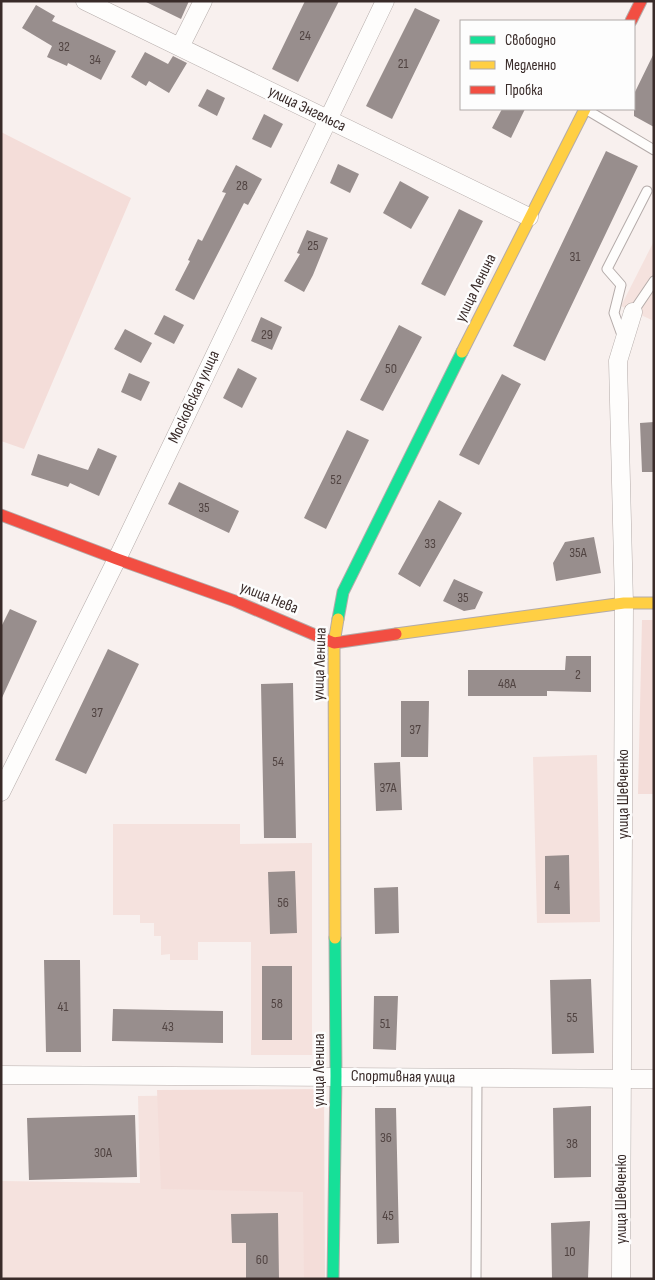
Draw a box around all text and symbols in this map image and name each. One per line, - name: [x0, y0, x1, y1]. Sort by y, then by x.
- legend: [460, 20, 635, 110]
- house number: 24: [299, 27, 311, 44]
- text: Свободно: [505, 31, 556, 50]
- house number: 32: [58, 38, 70, 55]
- house number: 34: [89, 51, 101, 68]
- house number: 21: [398, 55, 408, 72]
- text: Медленно: [505, 56, 556, 75]
- text: Пробка: [505, 81, 543, 100]
- street label: улица Энгельса: [265, 82, 349, 136]
- house number: 28: [236, 177, 248, 194]
- house number: 25: [307, 237, 319, 254]
- house number: 31: [570, 248, 580, 265]
- street label: улица Ленина: [451, 251, 501, 325]
- house number: 29: [261, 326, 273, 343]
- street label: Московская улица: [164, 348, 224, 446]
- house number: 50: [385, 360, 397, 377]
- house number: 52: [330, 471, 342, 488]
- house number: 35: [198, 499, 210, 516]
- house number: 33: [424, 535, 436, 552]
- house number: 35А: [569, 544, 588, 561]
- street label: улица Нева: [237, 578, 301, 618]
- house number: 35: [457, 589, 469, 606]
- street label: улица Ленина: [309, 627, 331, 701]
- house number: 2: [575, 666, 581, 683]
- house number: 48А: [498, 675, 517, 692]
- house number: 37: [91, 704, 103, 721]
- house number: 37: [409, 721, 421, 738]
- street label: улица Шевченко: [614, 749, 633, 839]
- house number: 54: [272, 753, 284, 770]
- house number: 37А: [379, 779, 398, 796]
- house number: 4: [554, 877, 560, 894]
- house number: 56: [277, 894, 289, 911]
- house number: 58: [271, 995, 283, 1012]
- house number: 41: [58, 998, 68, 1015]
- house number: 55: [566, 1009, 578, 1026]
- house number: 51: [380, 1015, 390, 1032]
- house number: 43: [162, 1018, 174, 1035]
- street label: улица Ленина: [310, 1033, 329, 1107]
- street label: Спортивная улица: [351, 1067, 455, 1087]
- house number: 36: [380, 1129, 392, 1146]
- house number: 38: [566, 1135, 578, 1152]
- house number: 30А: [94, 1144, 113, 1161]
- street label: улица Шевченко: [612, 1154, 631, 1244]
- house number: 45: [382, 1207, 394, 1224]
- house number: 10: [564, 1243, 576, 1260]
- house number: 60: [256, 1251, 268, 1268]

